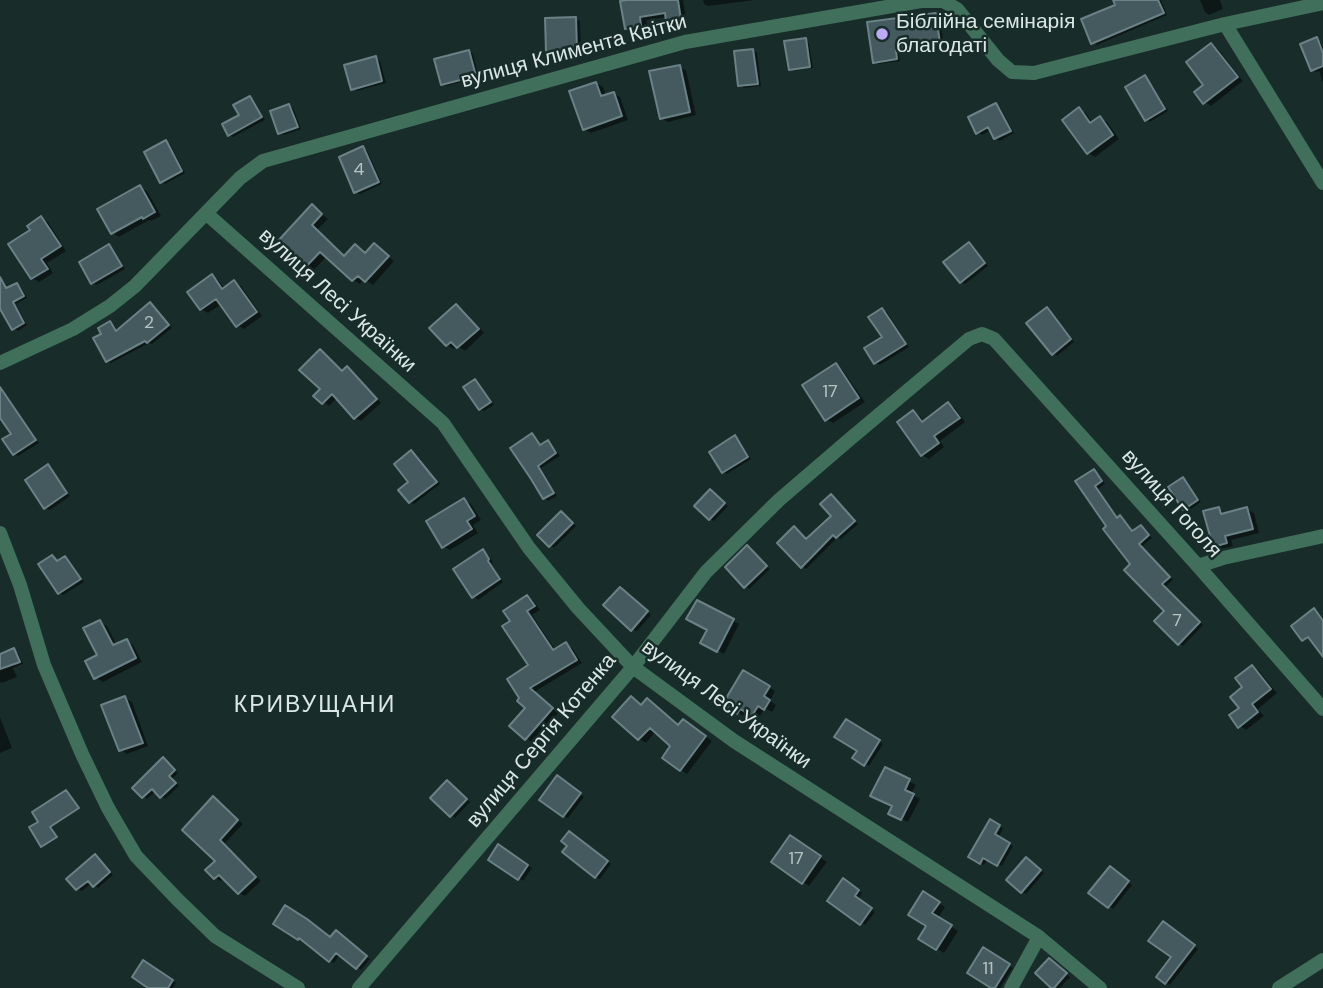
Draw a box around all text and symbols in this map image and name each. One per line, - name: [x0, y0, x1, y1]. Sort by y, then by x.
- place label: Біблійна семінарія благодаті: [896, 9, 1075, 59]
- street label: вулиця Климента Квітки: [458, 10, 690, 94]
- marker: Біблійна семінарія благодаті: [874, 26, 890, 42]
- house number: 4: [354, 159, 364, 181]
- street label: вулиця Лесі Українки: [253, 224, 421, 378]
- house number: 2: [144, 312, 154, 334]
- house number: 17: [822, 381, 838, 403]
- street label: вулиця Гоголя: [1116, 445, 1226, 563]
- house number: 7: [1172, 610, 1182, 632]
- street label: вулиця Лесі Українки: [636, 635, 816, 775]
- street label: вулиця Сергія Котенка: [462, 649, 622, 833]
- district label: КРИВУЩАНИ: [235, 692, 395, 720]
- house number: 17: [788, 848, 804, 870]
- house number: 11: [982, 958, 994, 980]

